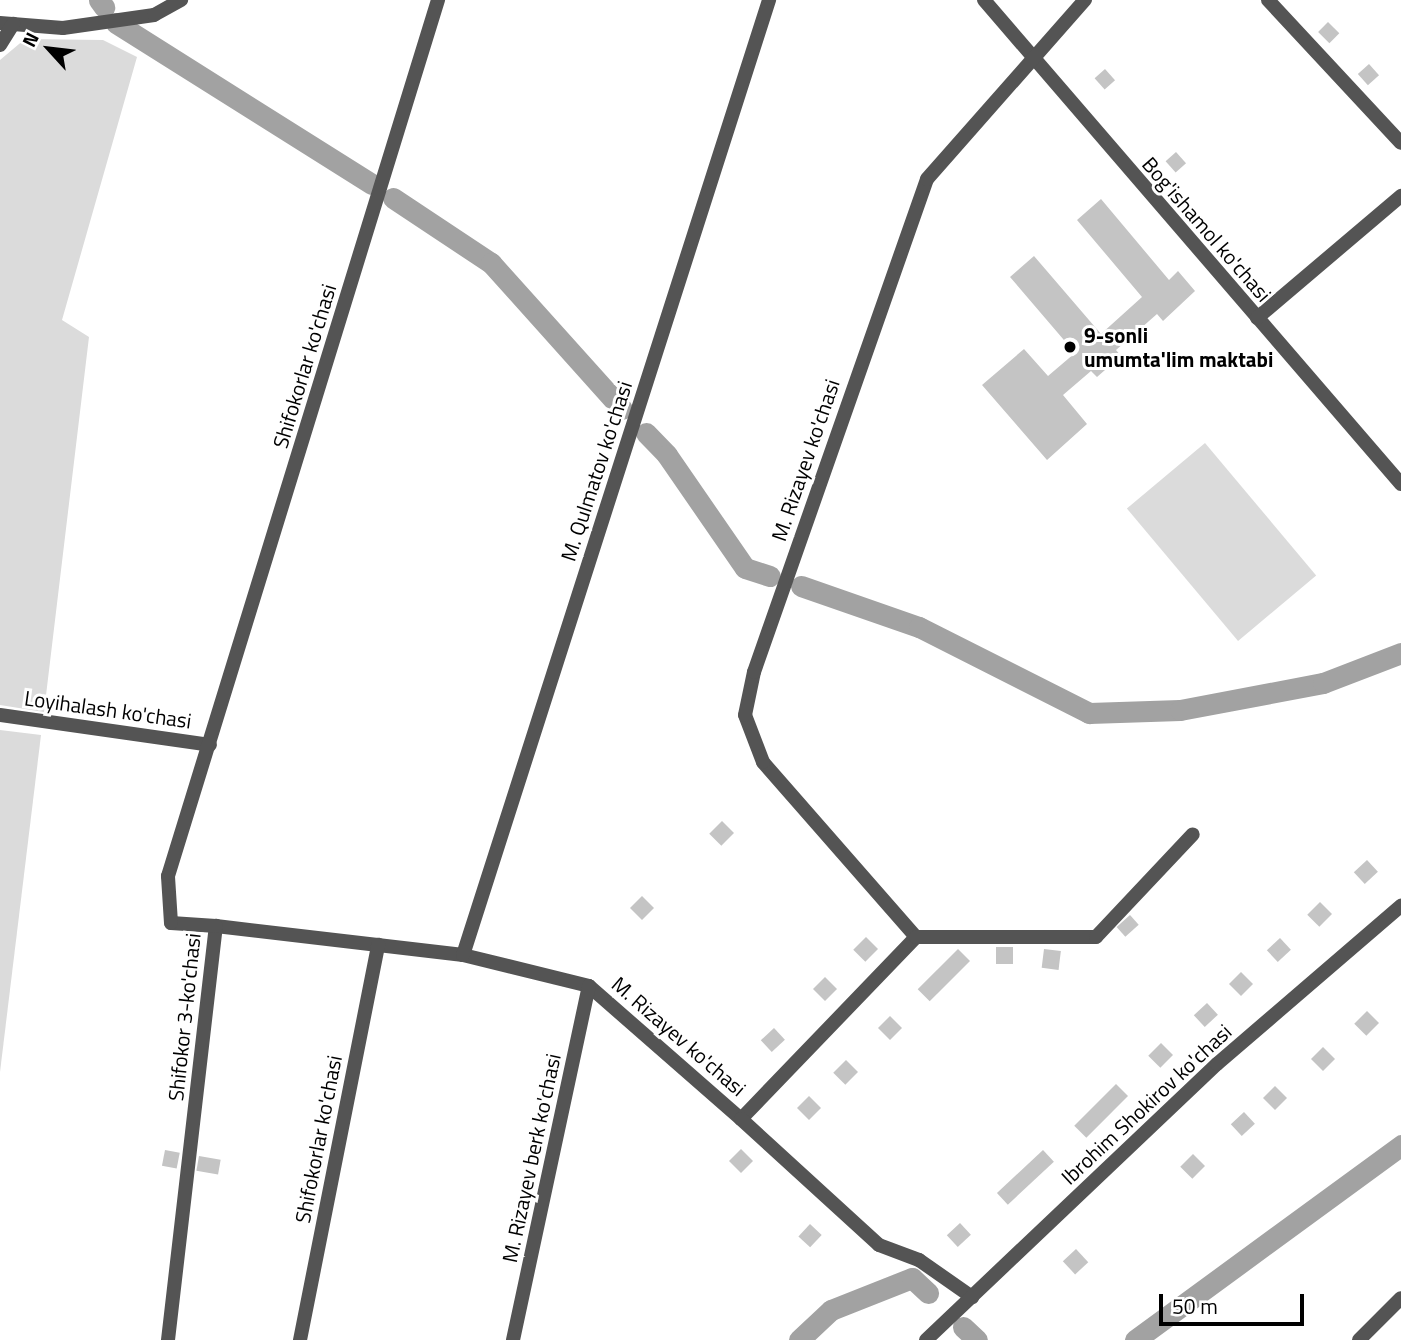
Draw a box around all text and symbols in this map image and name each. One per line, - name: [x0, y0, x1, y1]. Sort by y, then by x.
- north arrow: [14, 14, 84, 84]
- text: N: [14, 27, 46, 52]
- street label: Bog'ishamol ko'chasi: [1137, 152, 1277, 306]
- street label: Shifokorlar ko'chasi: [267, 281, 341, 451]
- place label: 9-sonli umumta'lim maktabi: [1084, 322, 1273, 372]
- marker: 9-sonli umumta'lim maktabi: [1062, 339, 1078, 355]
- street label: M. Rizayev ko'chasi: [766, 376, 844, 544]
- street label: M. Qulmatov ko'chasi: [555, 378, 637, 564]
- street label: Loyihalash ko'chasi: [23, 685, 193, 733]
- street label: Shifokor 3-ko'chasi: [163, 932, 205, 1102]
- street label: M. Rizayev ko'chasi: [607, 971, 751, 1101]
- street label: Ibrohim Shokirov ko'chasi: [1056, 1019, 1236, 1189]
- street label: M. Rizayev berk ko'chasi: [497, 1051, 565, 1265]
- street label: Shifokorlar ko'chasi: [289, 1053, 347, 1225]
- scale bar: [1163, 1280, 1308, 1324]
- text: 50 m: [1172, 1290, 1218, 1322]

